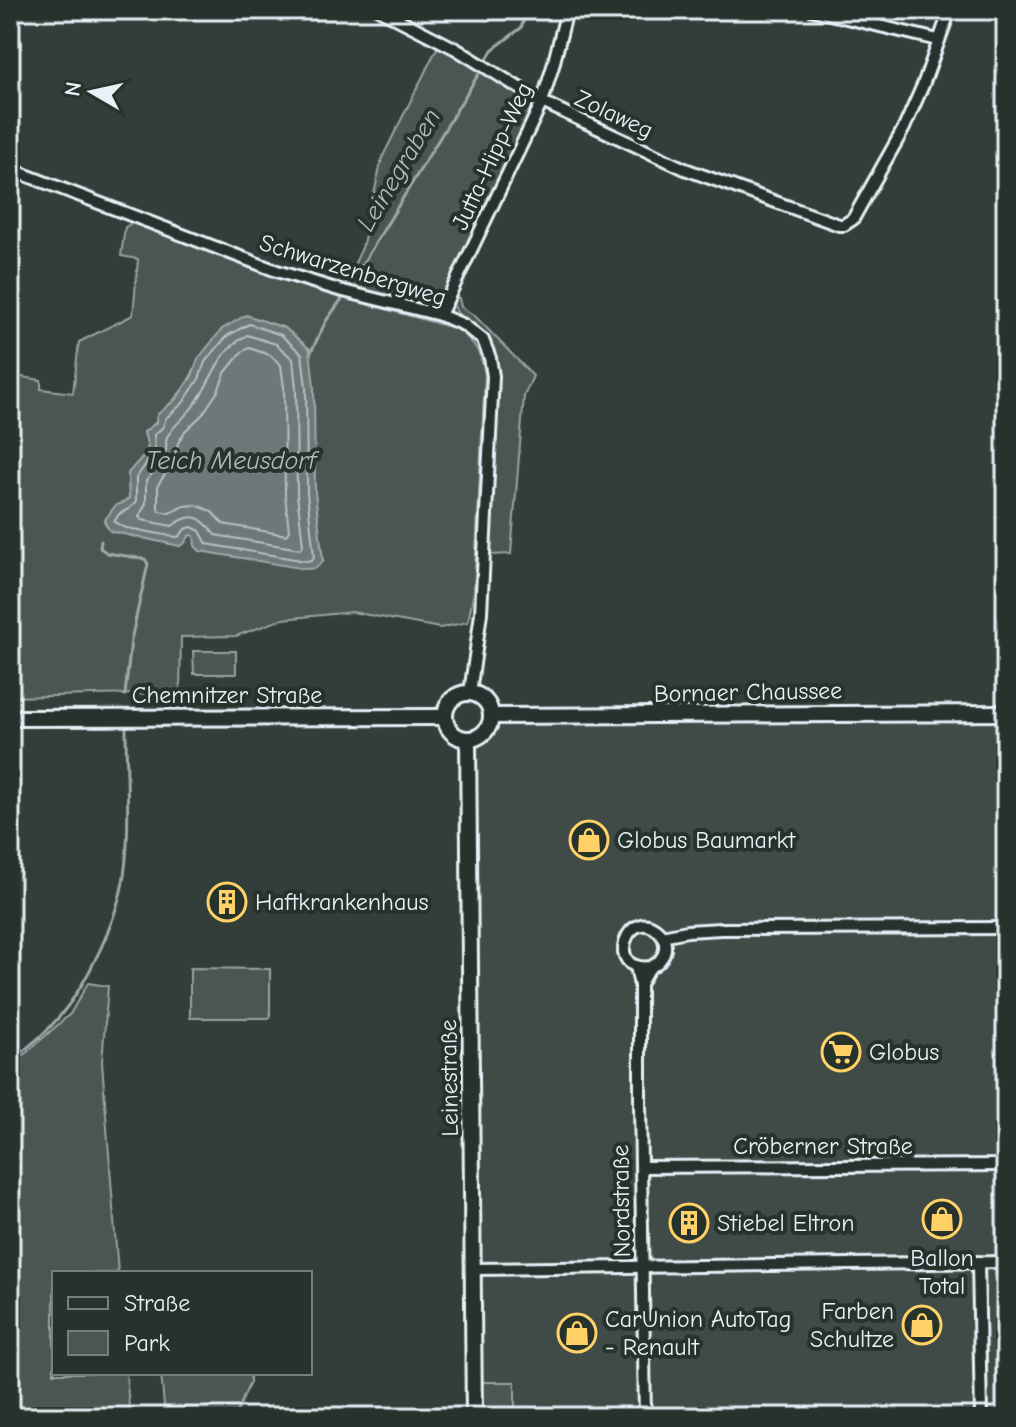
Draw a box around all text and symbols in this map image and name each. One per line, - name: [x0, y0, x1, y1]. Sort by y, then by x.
- north arrow: [52, 52, 132, 132]
- street label: Jutta-Hipp-Weg: [446, 78, 538, 234]
- text: N: [59, 80, 87, 98]
- street label: Zolaweg: [570, 84, 658, 144]
- water label: Leinegraben: [351, 103, 447, 237]
- street label: Schwarzenbergweg: [256, 228, 450, 312]
- water label: Teich Meusdorf: [146, 446, 320, 476]
- street label: Bornaer Chaussee: [654, 676, 842, 708]
- street label: Chemnitzer Straße: [132, 681, 322, 709]
- shop icon: Globus Baumarkt: [568, 819, 610, 861]
- place label: Globus Baumarkt: [617, 826, 796, 854]
- building icon: Haftkrankenhaus: [206, 881, 248, 923]
- place label: Haftkrankenhaus: [255, 888, 429, 916]
- street label: Leinestraße: [434, 1019, 464, 1137]
- supermarket icon: Globus: [820, 1031, 862, 1073]
- place label: Globus: [869, 1038, 939, 1066]
- street label: Cröberner Straße: [733, 1132, 913, 1160]
- street label: Nordstraße: [606, 1144, 636, 1258]
- shop icon: Ballon Total: [921, 1198, 963, 1240]
- building icon: Stiebel Eltron: [668, 1202, 710, 1244]
- place label: Stiebel Eltron: [717, 1209, 854, 1237]
- place label: Ballon Total: [910, 1244, 974, 1300]
- legend: [52, 1271, 312, 1375]
- text: Straße: [124, 1289, 190, 1317]
- place label: Farben Schultze: [810, 1297, 894, 1353]
- shop icon: Farben Schultze: [901, 1304, 943, 1346]
- place label: CarUnion AutoTag - Renault: [605, 1305, 791, 1361]
- shop icon: CarUnion AutoTag - Renault: [556, 1312, 598, 1354]
- text: Park: [124, 1329, 170, 1357]

